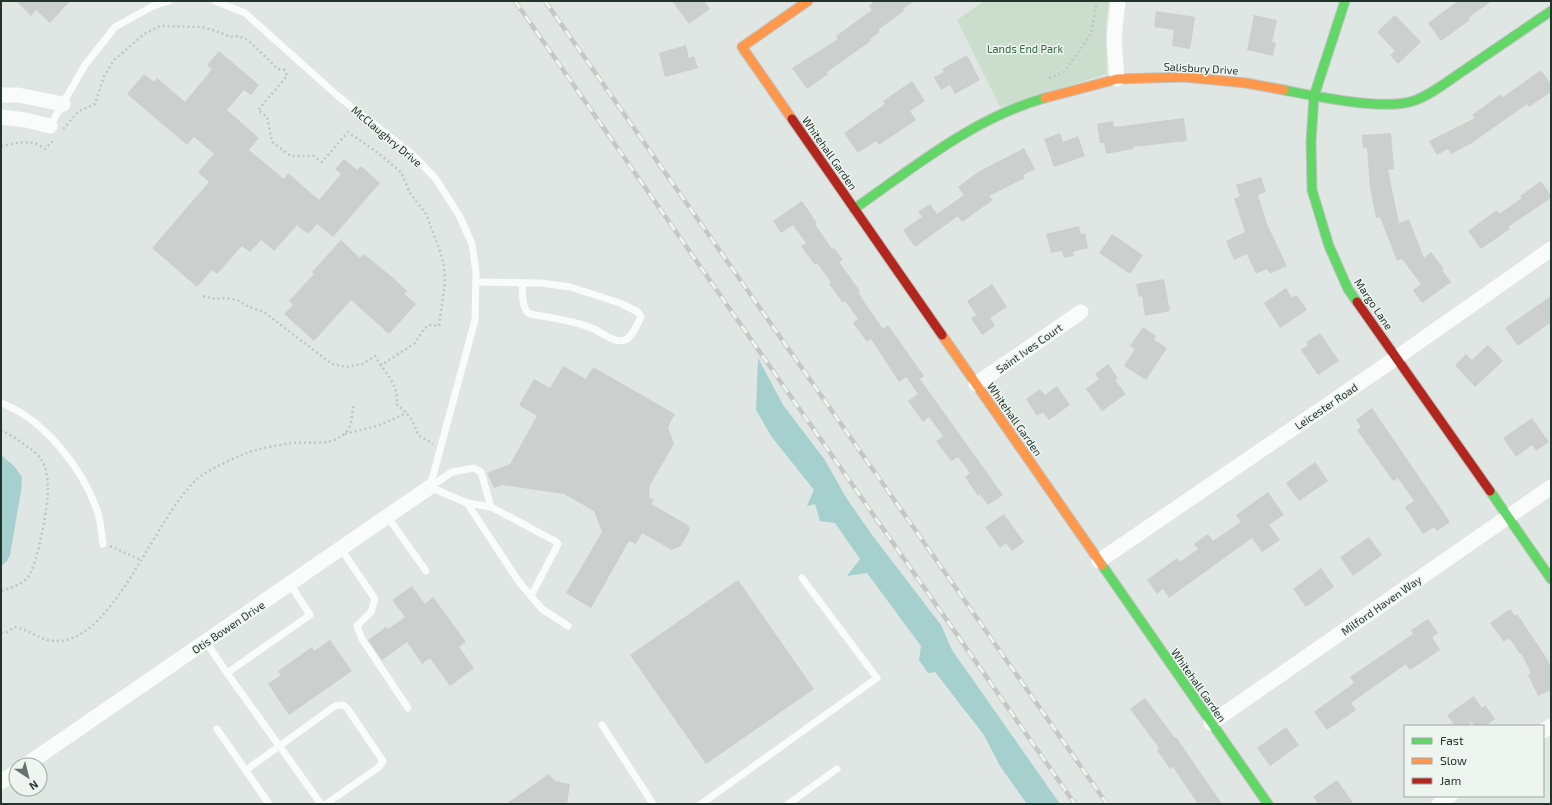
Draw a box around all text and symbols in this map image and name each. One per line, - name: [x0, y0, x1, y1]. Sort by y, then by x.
- park label: Lands End Park: [987, 42, 1064, 55]
- street label: Salisbury Drive: [1163, 60, 1239, 76]
- street label: McClaughry Drive: [349, 103, 425, 169]
- street label: Whitehall Garden: [800, 114, 860, 192]
- street label: Margo Lane: [1352, 276, 1396, 332]
- street label: Saint Ives Court: [993, 320, 1065, 376]
- street label: Whitehall Garden: [985, 380, 1045, 458]
- street label: Leicester Road: [1292, 380, 1360, 432]
- street label: Milford Haven Way: [1338, 572, 1424, 638]
- street label: Otis Bowen Drive: [189, 598, 267, 656]
- street label: Whitehall Garden: [1169, 646, 1229, 724]
- legend: [1404, 725, 1544, 797]
- text: Fast: [1440, 733, 1464, 747]
- text: Slow: [1440, 753, 1467, 767]
- north arrow: [8, 757, 48, 797]
- text: Jam: [1440, 773, 1461, 787]
- text: N: [27, 778, 41, 793]

